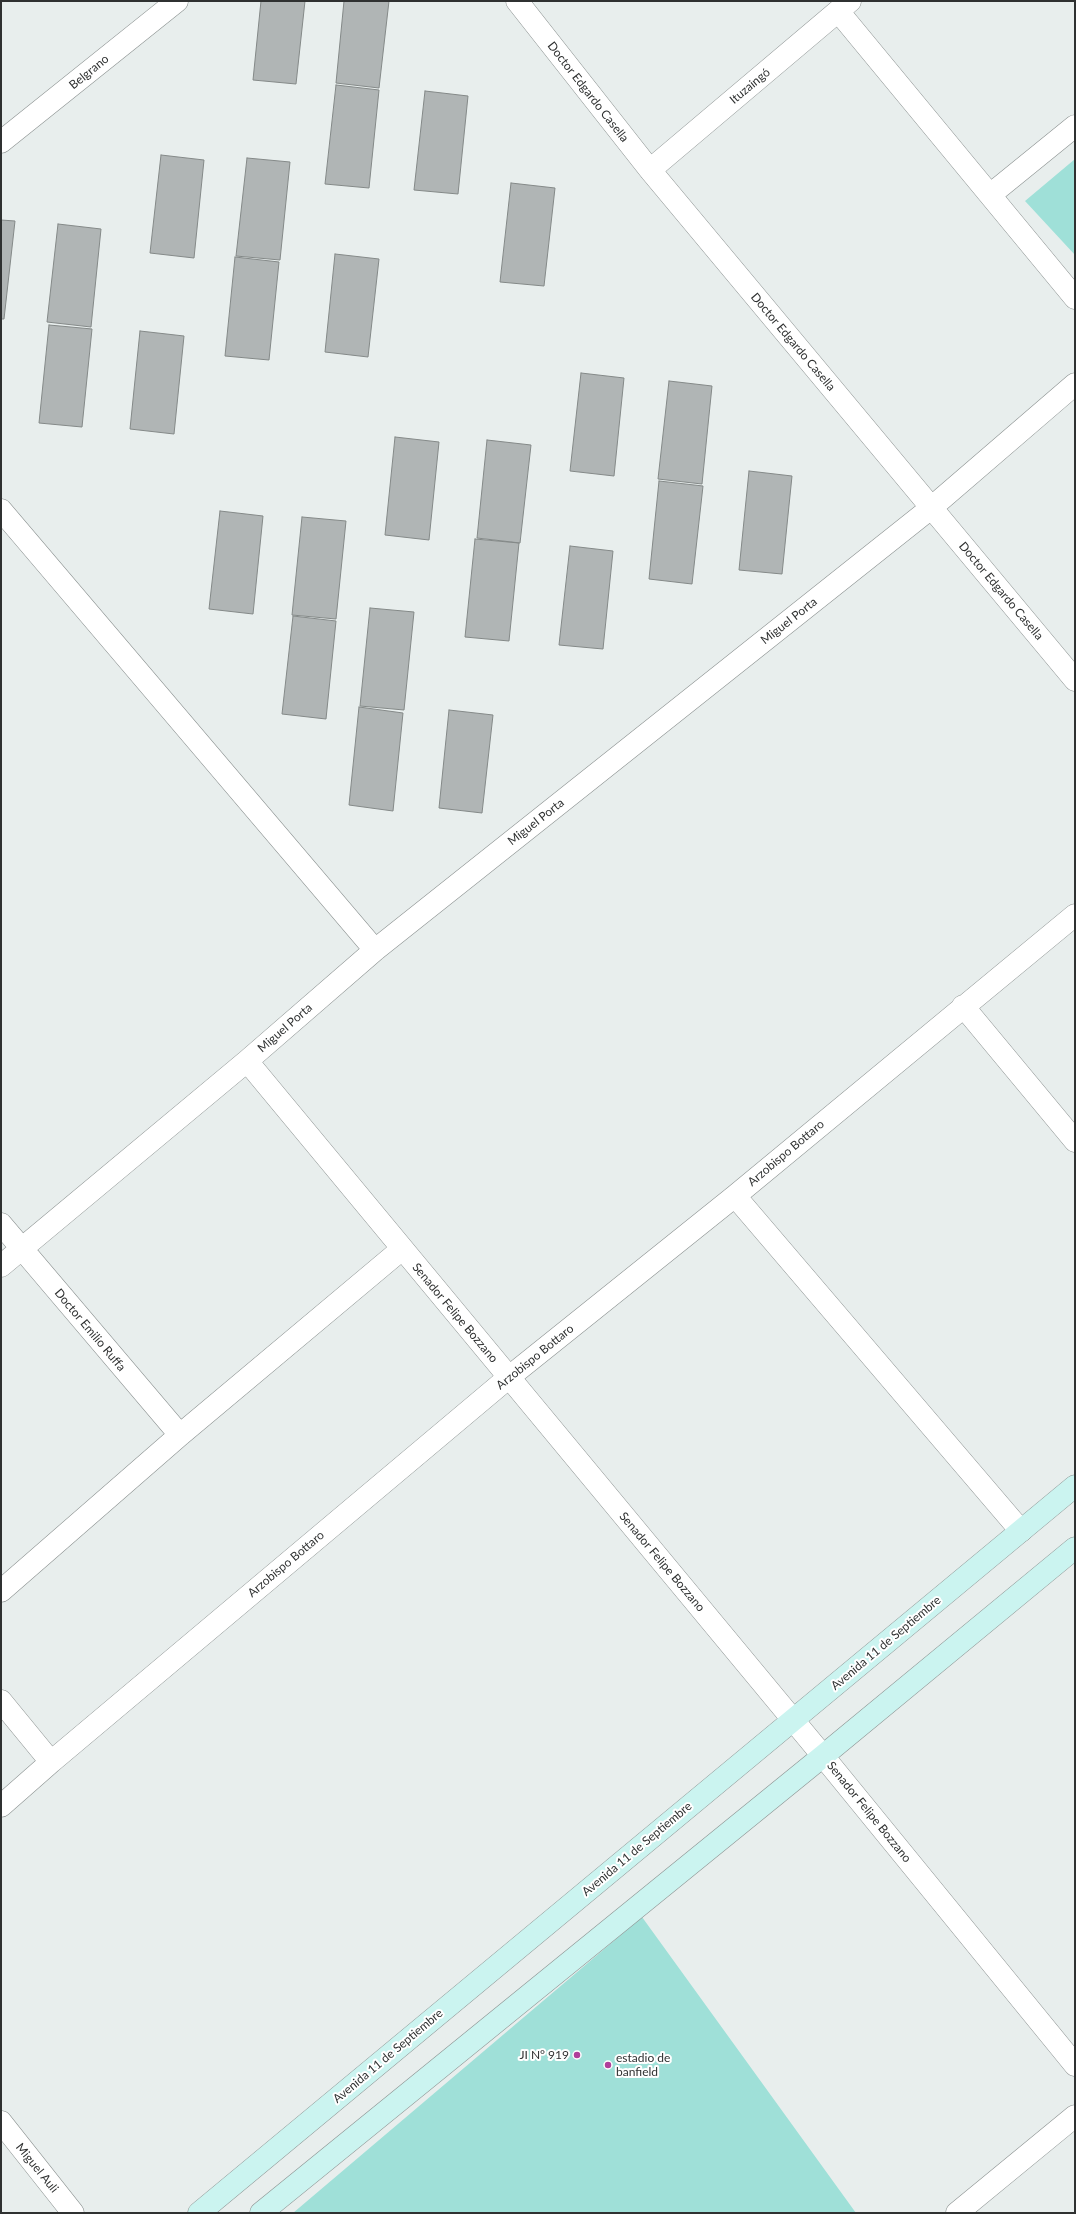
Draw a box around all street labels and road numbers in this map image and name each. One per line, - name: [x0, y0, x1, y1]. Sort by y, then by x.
- street label: Doctor Edgardo Casella: [544, 39, 632, 145]
- street label: Belgrano: [66, 52, 112, 92]
- street label: Ituzaingó: [727, 65, 773, 107]
- street label: Doctor Edgardo Casella: [748, 290, 838, 394]
- street label: Doctor Edgardo Casella: [956, 539, 1046, 643]
- street label: Miguel Porta: [758, 595, 820, 647]
- street label: Miguel Porta: [505, 796, 567, 848]
- street label: Miguel Porta: [255, 1000, 315, 1056]
- street label: Arzobispo Bottaro: [745, 1117, 827, 1189]
- street label: Senador Felipe Bozzano: [409, 1260, 501, 1366]
- street label: Doctor Emilio Ruffa: [51, 1286, 129, 1374]
- street label: Arzobispo Bottaro: [493, 1321, 577, 1393]
- street label: Senador Felipe Bozzano: [616, 1509, 708, 1615]
- street label: Arzobispo Bottaro: [245, 1528, 327, 1600]
- street label: Avenida 11 de Septiembre: [828, 1593, 944, 1693]
- street label: Senador Felipe Bozzano: [824, 1759, 914, 1865]
- street label: Avenida 11 de Septiembre: [579, 1799, 695, 1899]
- street label: Avenida 11 de Septiembre: [330, 2006, 446, 2106]
- street label: Miguel Auli: [13, 2140, 61, 2196]

